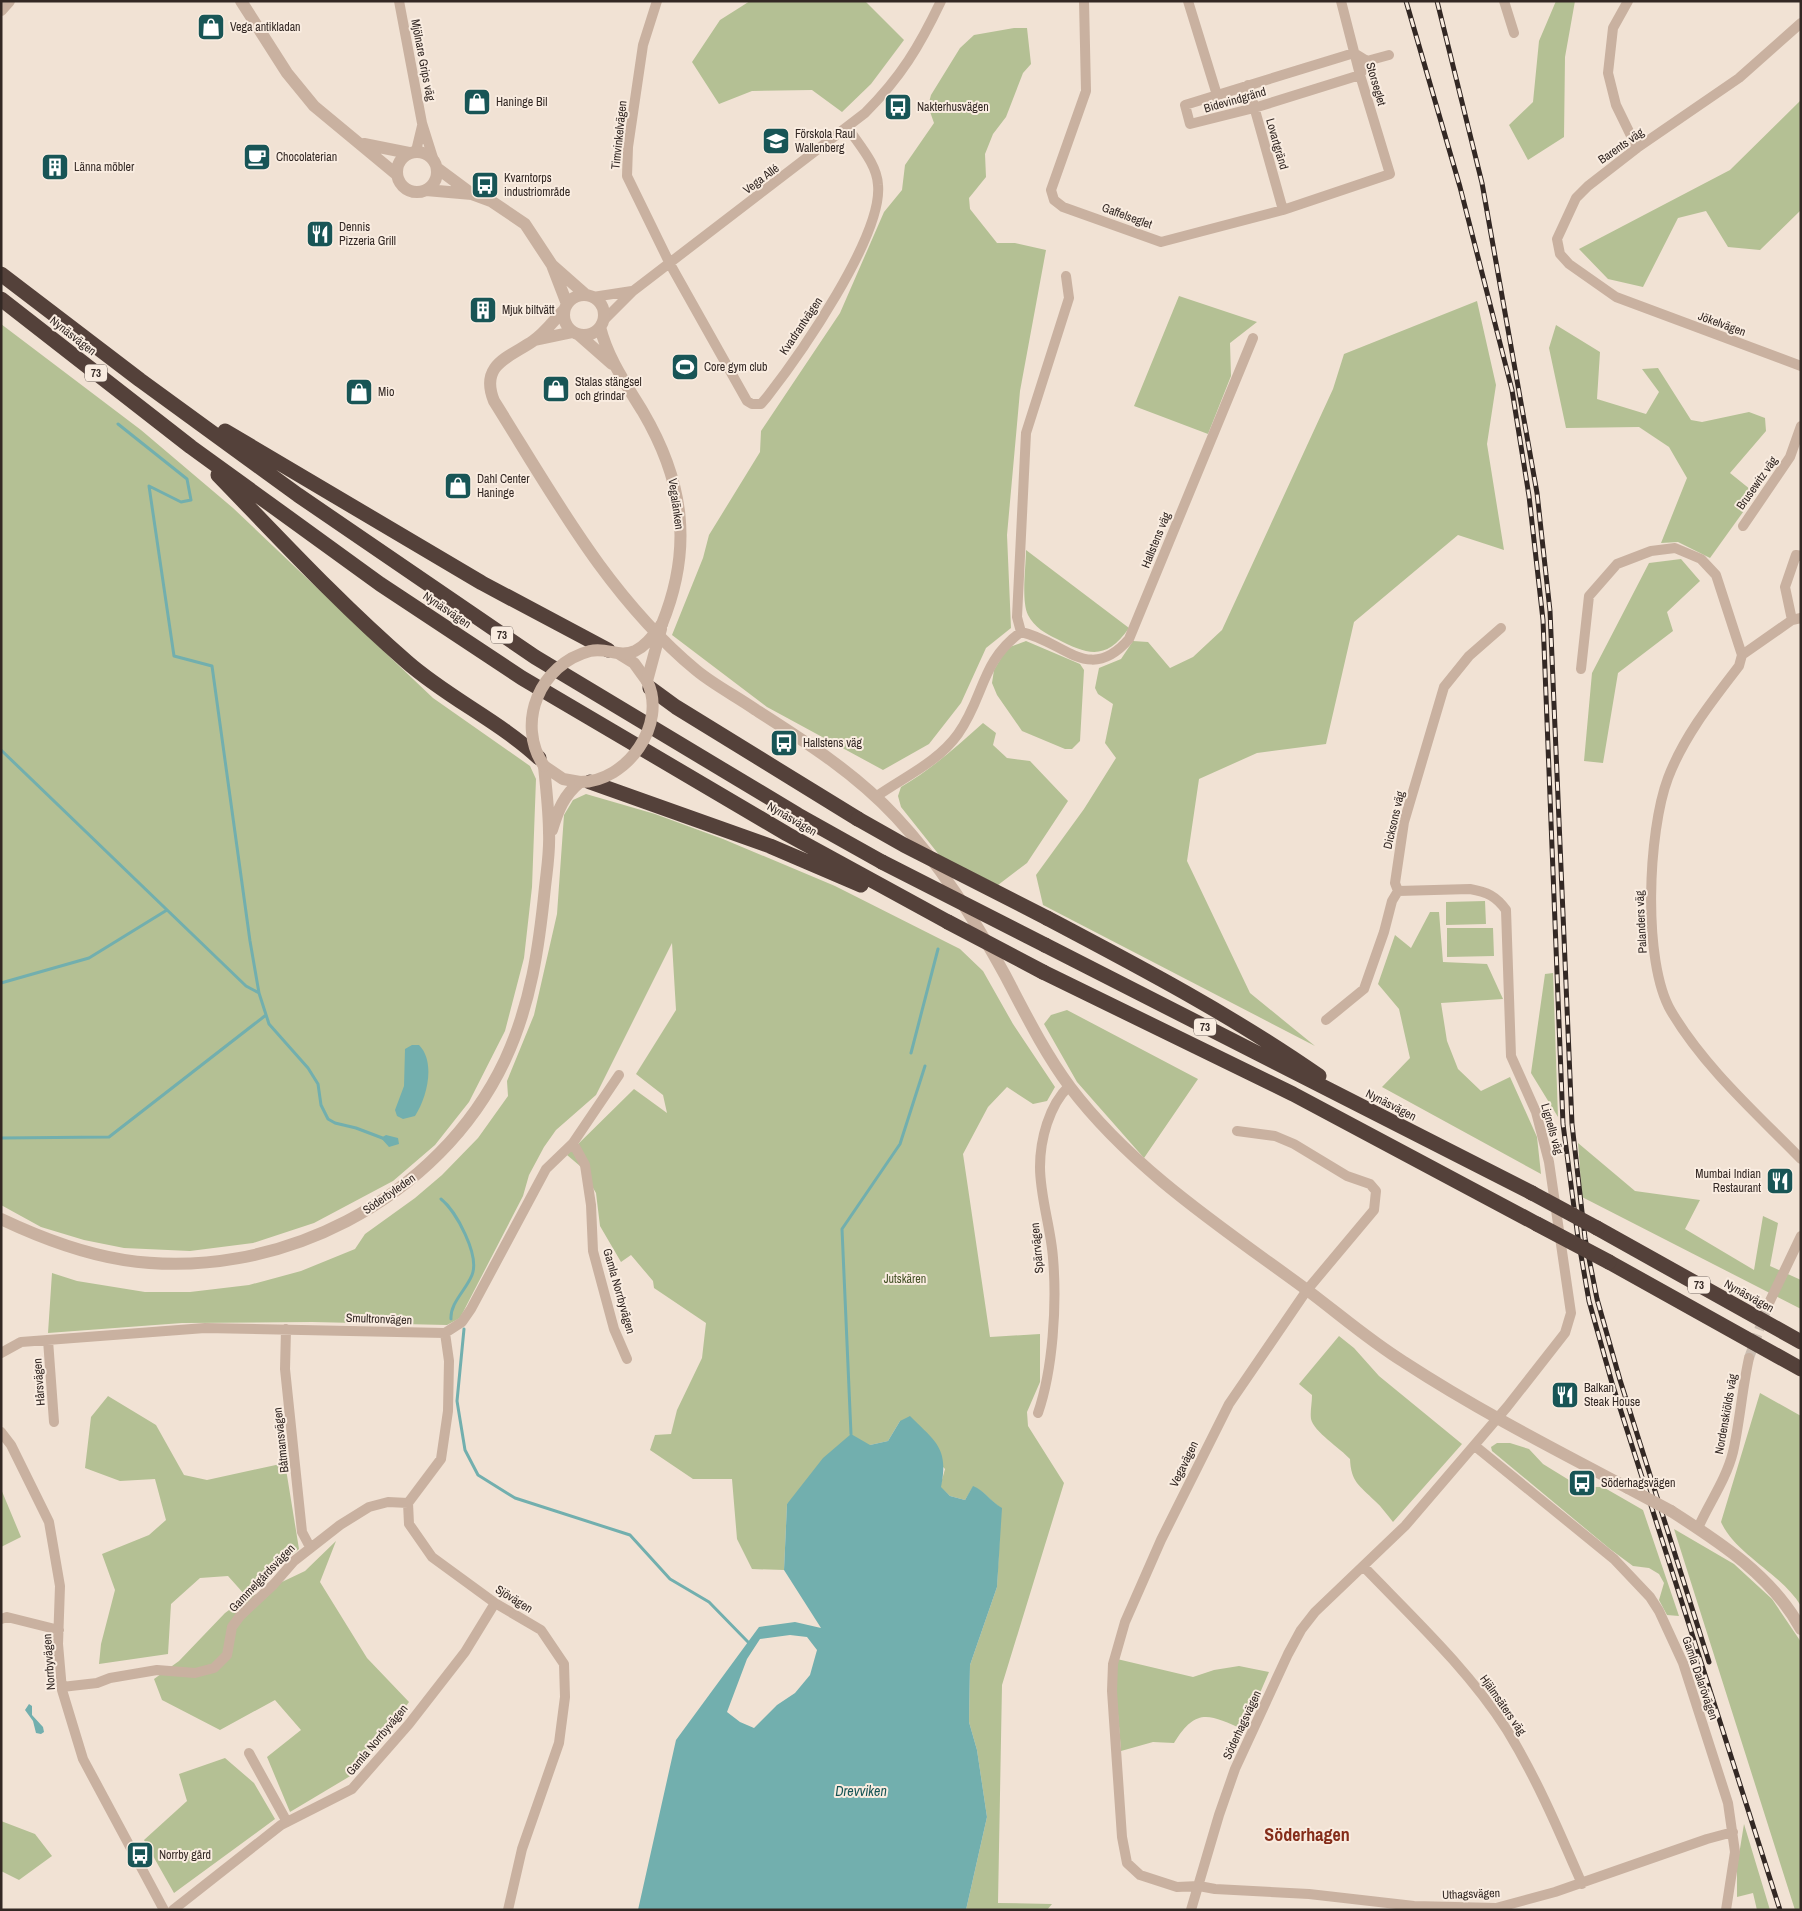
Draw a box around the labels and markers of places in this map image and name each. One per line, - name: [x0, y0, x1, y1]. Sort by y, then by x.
- shop icon: Vega antikladan: [196, 12, 226, 42]
- place label: Vega antikladan: [230, 19, 301, 35]
- shop icon: Haninge Bil: [462, 87, 492, 117]
- bus stop icon: Nakterhusvägen: [883, 92, 913, 122]
- place label: Haninge Bil: [496, 94, 547, 110]
- place label: Nakterhusvägen: [917, 99, 989, 115]
- school or university icon: Förskola Raul Wallenberg: [761, 126, 791, 156]
- place label: Förskola Raul Wallenberg: [795, 126, 855, 156]
- cafe icon: Chocolaterian: [242, 142, 272, 172]
- place label: Chocolaterian: [276, 149, 337, 165]
- building icon: Länna möbler: [40, 152, 70, 182]
- place label: Länna möbler: [74, 159, 135, 175]
- bus stop icon: Kvarntorps industriområde: [470, 170, 500, 200]
- place label: Kvarntorps industriområde: [504, 170, 570, 200]
- restaurant icon: Dennis Pizzeria Grill: [305, 219, 335, 249]
- place label: Dennis Pizzeria Grill: [339, 219, 396, 249]
- building icon: Mjuk biltvätt: [468, 295, 498, 325]
- place label: Mjuk biltvätt: [502, 302, 555, 318]
- sports icon: Core gym club: [670, 352, 700, 382]
- place label: Core gym club: [704, 359, 767, 375]
- shop icon: Stalas stängsel och grindar: [541, 374, 571, 404]
- place label: Stalas stängsel och grindar: [575, 374, 642, 404]
- shop icon: Mio: [344, 377, 374, 407]
- place label: Mio: [378, 384, 394, 400]
- shop icon: Dahl Center Haninge: [443, 471, 473, 501]
- place label: Dahl Center Haninge: [477, 471, 530, 501]
- bus stop icon: Hallstens väg: [769, 728, 799, 758]
- place label: Hallstens väg: [803, 735, 863, 751]
- place label: Mumbai Indian Restaurant: [1695, 1166, 1761, 1196]
- restaurant icon: Mumbai Indian Restaurant: [1765, 1166, 1795, 1196]
- restaurant icon: Balkan Steak House: [1550, 1380, 1580, 1410]
- place label: Balkan Steak House: [1584, 1380, 1640, 1410]
- bus stop icon: Söderhagsvägen: [1567, 1468, 1597, 1498]
- place label: Söderhagsvägen: [1601, 1475, 1675, 1491]
- bus stop icon: Norrby gård: [125, 1840, 155, 1870]
- place label: Norrby gård: [159, 1847, 211, 1863]

